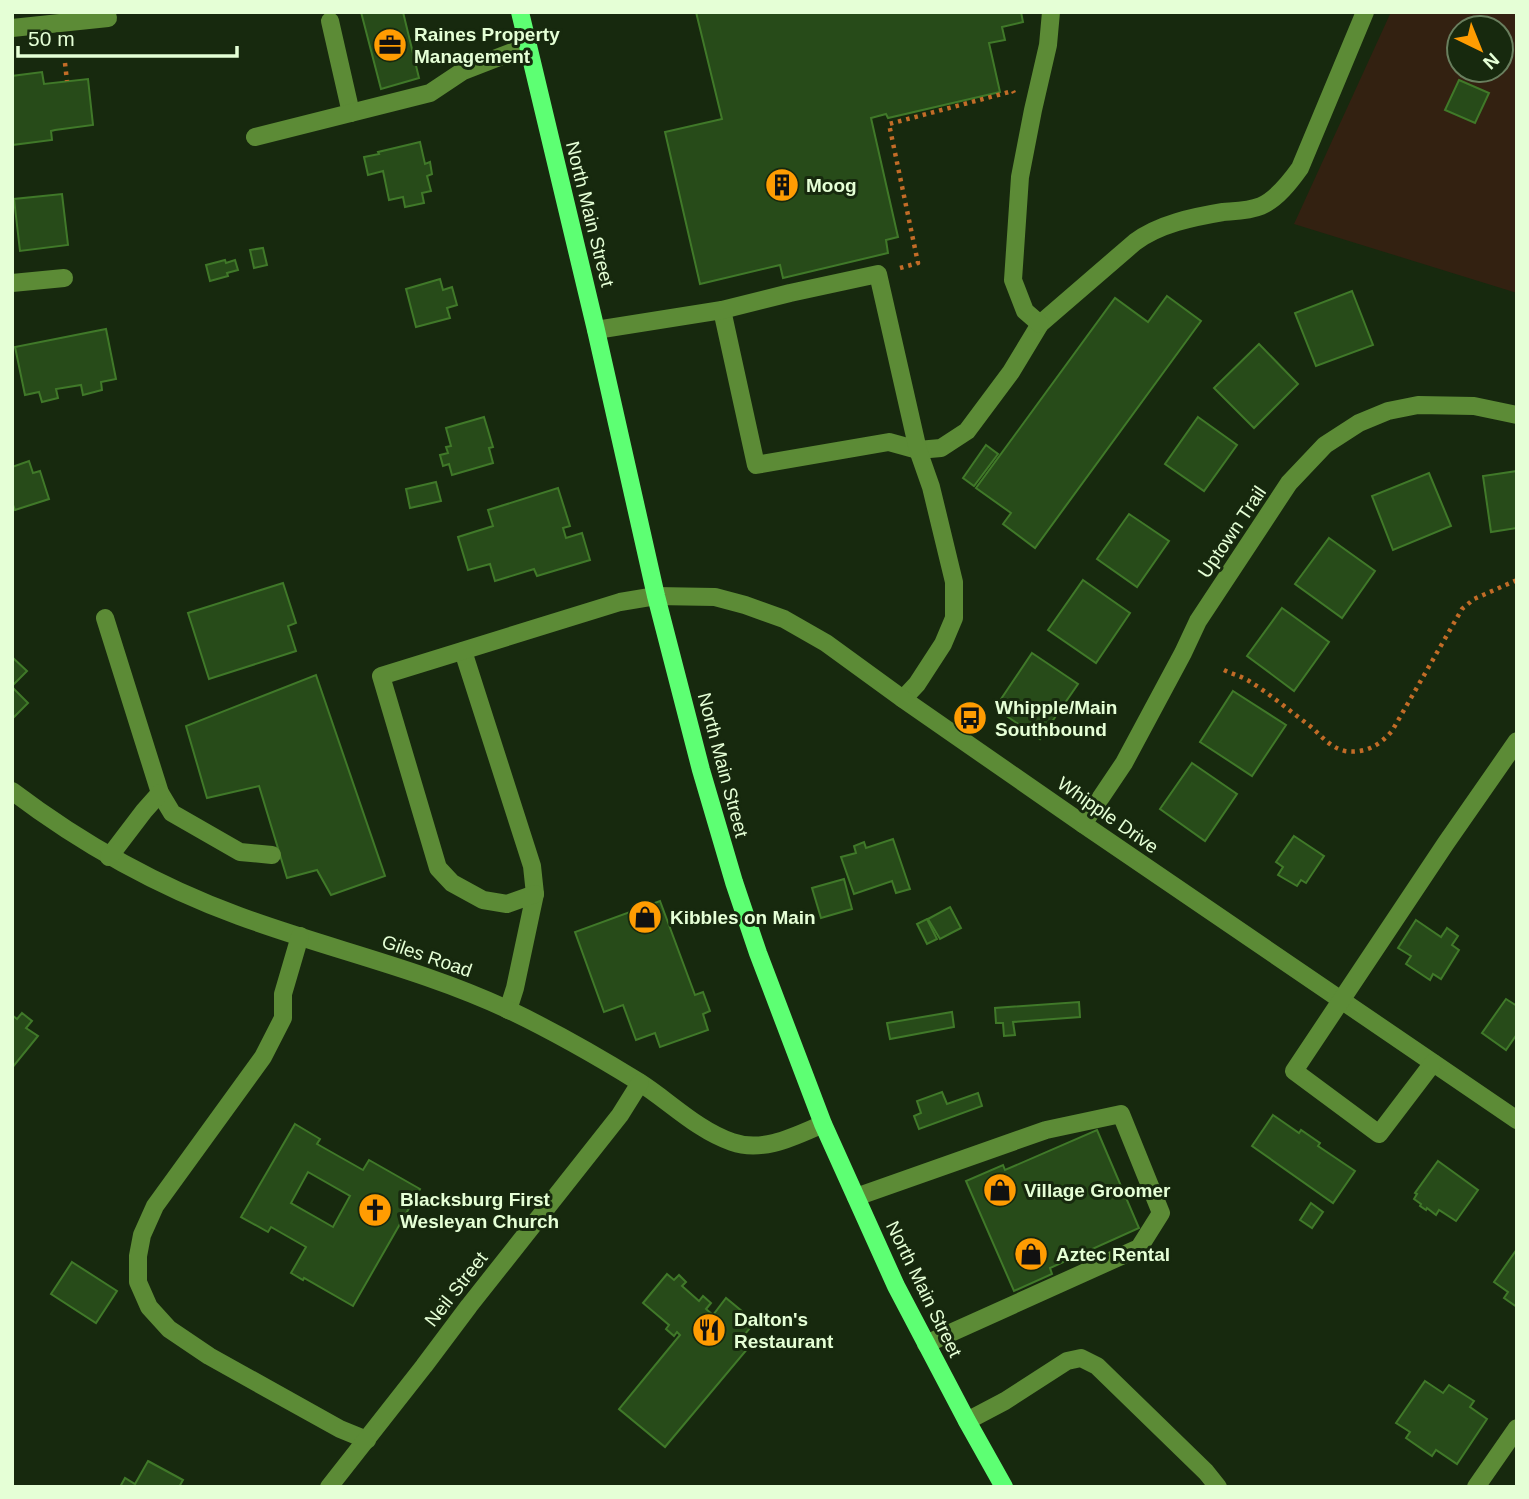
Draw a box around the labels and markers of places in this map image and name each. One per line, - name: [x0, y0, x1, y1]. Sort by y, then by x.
- place label: Raines Property Management: [414, 24, 560, 67]
- office icon: Raines Property Management: [371, 26, 409, 64]
- building icon: Moog: [763, 166, 801, 204]
- place label: Moog: [806, 175, 857, 196]
- place label: Whipple/Main Southbound: [995, 697, 1117, 740]
- bus stop icon: Whipple/Main Southbound: [951, 699, 989, 737]
- shop icon: Kibbles on Main: [626, 898, 664, 936]
- place label: Kibbles on Main: [670, 907, 816, 928]
- shop icon: Village Groomer: [981, 1171, 1019, 1209]
- place label: Village Groomer: [1024, 1180, 1171, 1201]
- place label: Blacksburg First Wesleyan Church: [400, 1189, 559, 1232]
- church icon: Blacksburg First Wesleyan Church: [356, 1191, 394, 1229]
- shop icon: Aztec Rental: [1012, 1235, 1050, 1273]
- place label: Aztec Rental: [1056, 1244, 1170, 1265]
- place label: Dalton's Restaurant: [734, 1309, 834, 1352]
- restaurant icon: Dalton's Restaurant: [690, 1311, 728, 1349]

